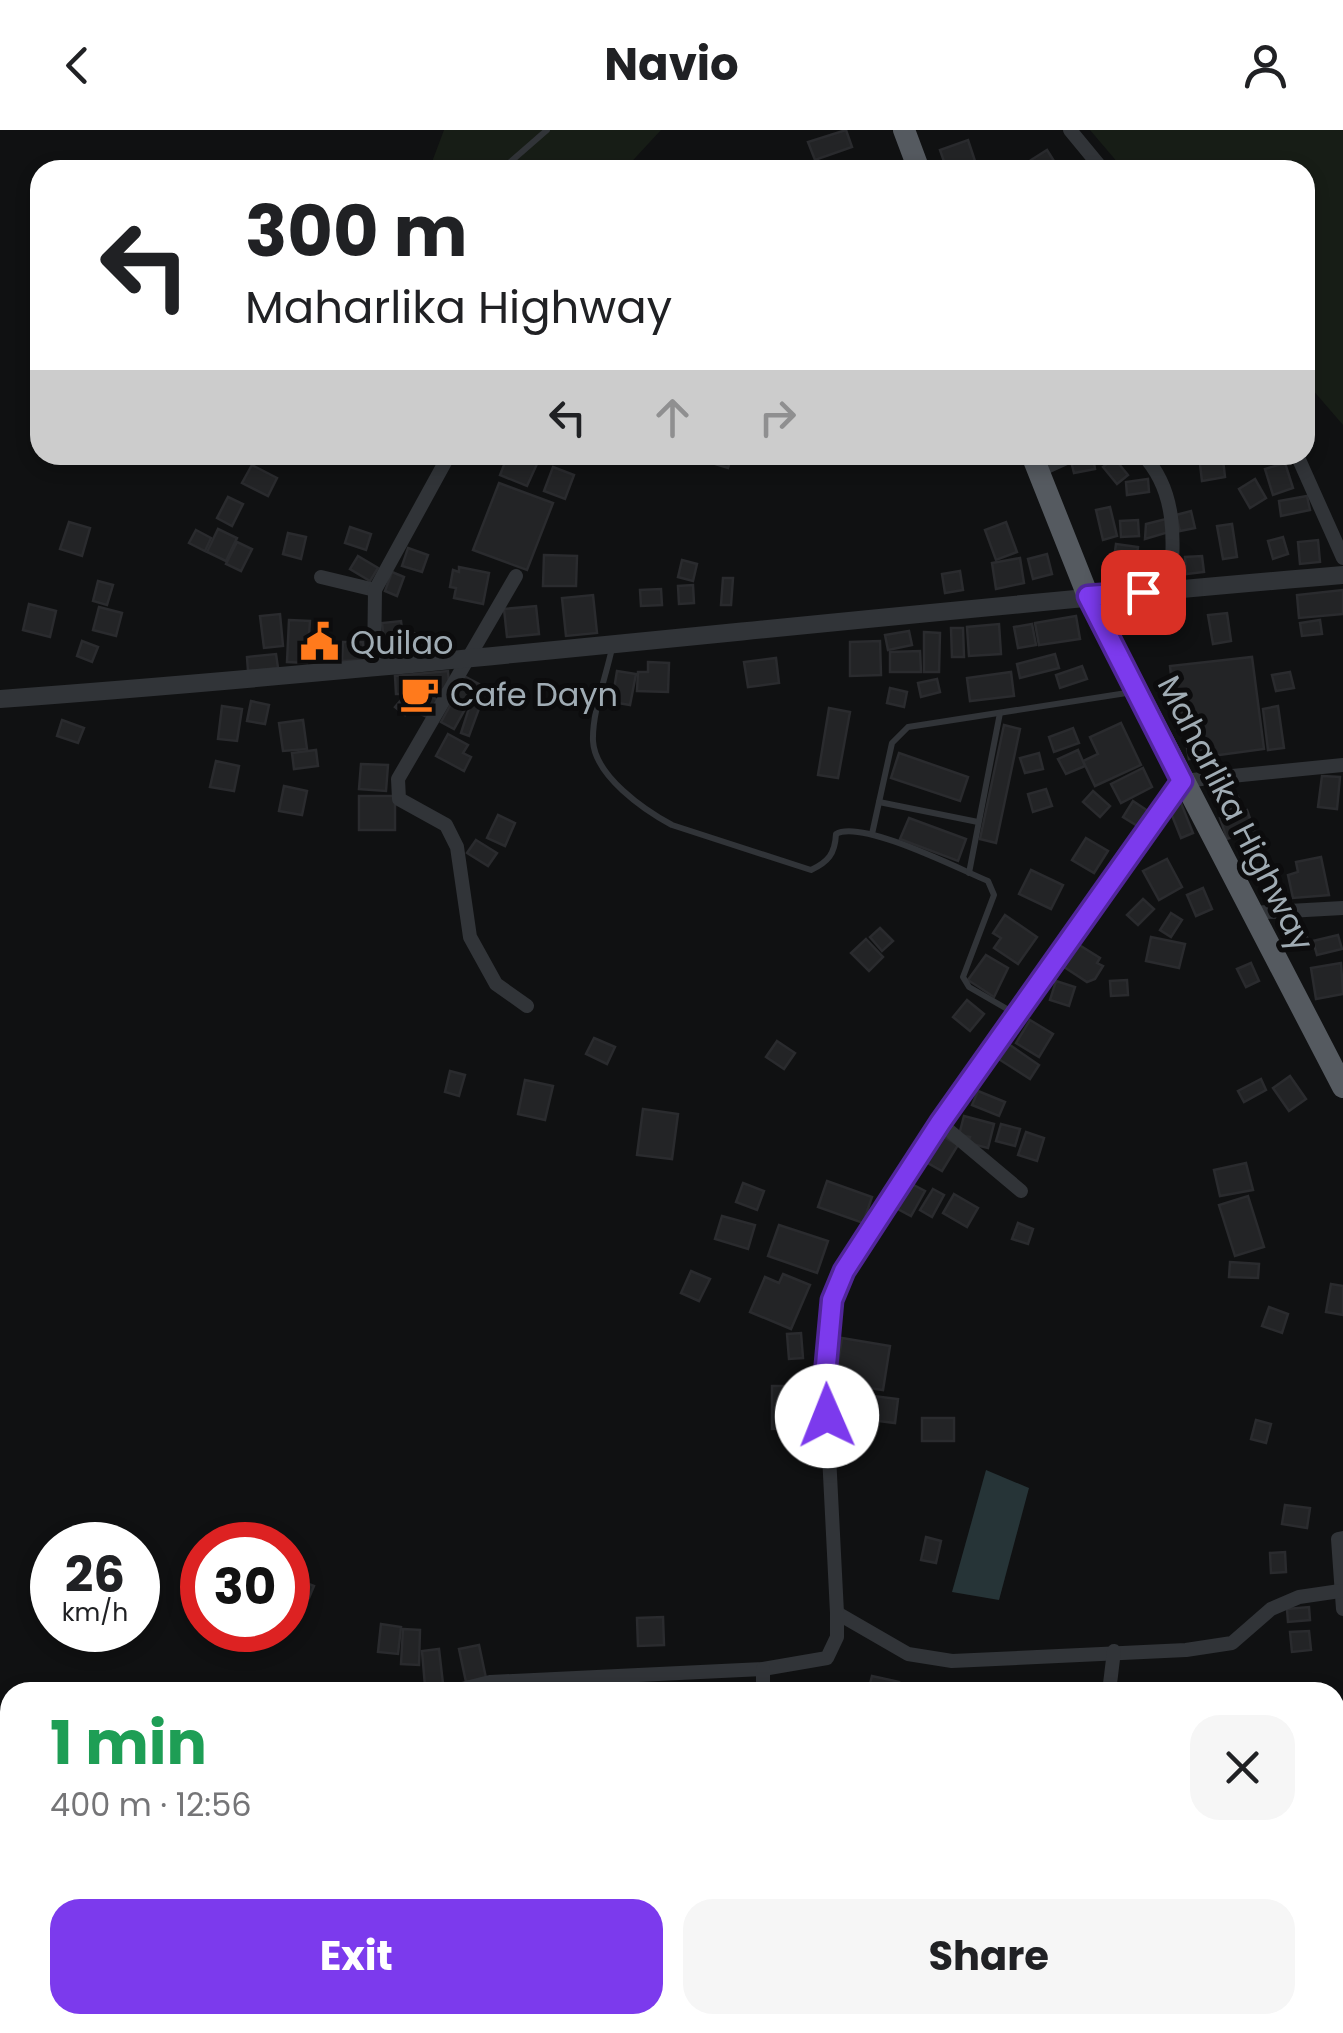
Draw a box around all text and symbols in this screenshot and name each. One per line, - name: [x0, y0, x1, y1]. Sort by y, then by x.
- text: Navio: [604, 33, 739, 96]
- icon: back: [50, 38, 105, 93]
- icon: person: [1238, 38, 1293, 93]
- text: 300 m: [245, 182, 468, 281]
- icon: left: [80, 200, 210, 330]
- text: Maharlika Highway: [245, 276, 672, 339]
- icon: left: [540, 390, 595, 445]
- icon: ahead: [645, 390, 700, 445]
- icon: right: [750, 390, 805, 445]
- pin: [1101, 550, 1186, 635]
- icon: arrive: [1116, 565, 1171, 620]
- place label: Quilao: [350, 620, 454, 665]
- public building icon: Quilao: [299, 621, 341, 663]
- street label: Maharlika Highway: [1147, 668, 1325, 958]
- place label: Cafe Dayn: [450, 672, 618, 717]
- cafe icon: Cafe Dayn: [399, 673, 441, 715]
- position arrow: [775, 1364, 879, 1468]
- speed limit sign: 30: [180, 1522, 310, 1652]
- text: 26: [65, 1539, 125, 1610]
- text: km/h: [62, 1595, 128, 1630]
- text: 1 min: [50, 1701, 207, 1785]
- button: close: [1190, 1715, 1295, 1820]
- text: 400 m · 12:56: [50, 1782, 252, 1827]
- button: Exit: [50, 1899, 663, 2014]
- button: Share: [683, 1899, 1295, 2014]

